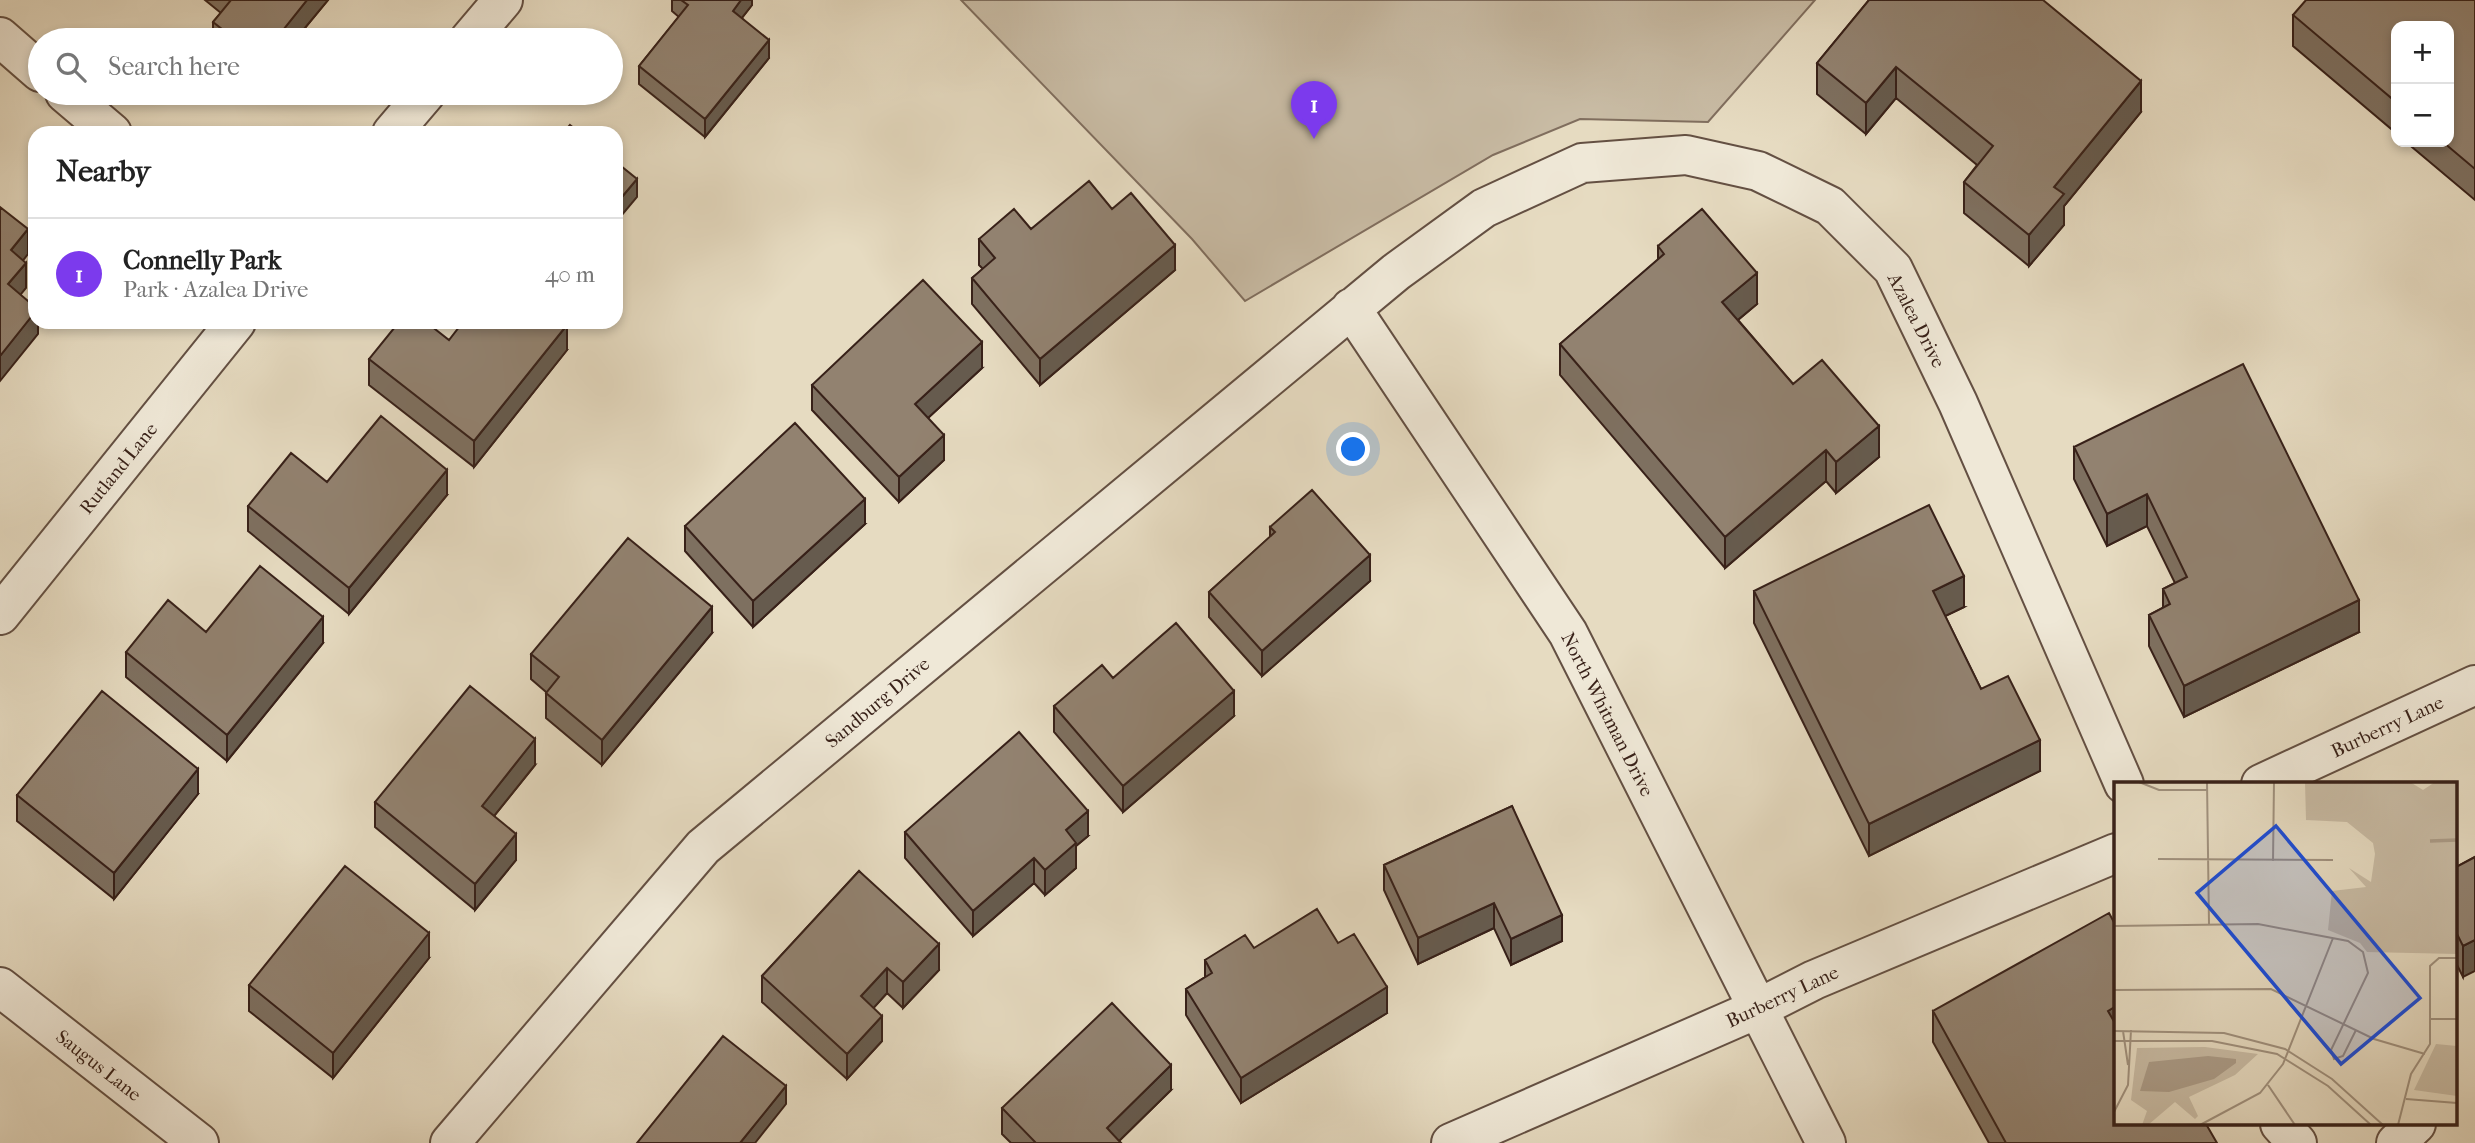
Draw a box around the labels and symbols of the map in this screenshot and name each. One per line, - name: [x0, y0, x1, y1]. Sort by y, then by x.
- pin: 1: [1291, 81, 1337, 139]
- street label: Azalea Drive: [1882, 269, 1949, 371]
- street label: Rutland Lane: [75, 419, 162, 519]
- your location: [1336, 432, 1370, 466]
- street label: North Whitman Drive: [1556, 629, 1658, 800]
- street label: Sandburg Drive: [821, 653, 934, 753]
- street label: Burberry Lane: [2328, 691, 2447, 763]
- inset map: [2114, 782, 2458, 1126]
- street label: Burberry Lane: [1723, 961, 1842, 1033]
- street label: Saugus Lane: [51, 1026, 145, 1106]

